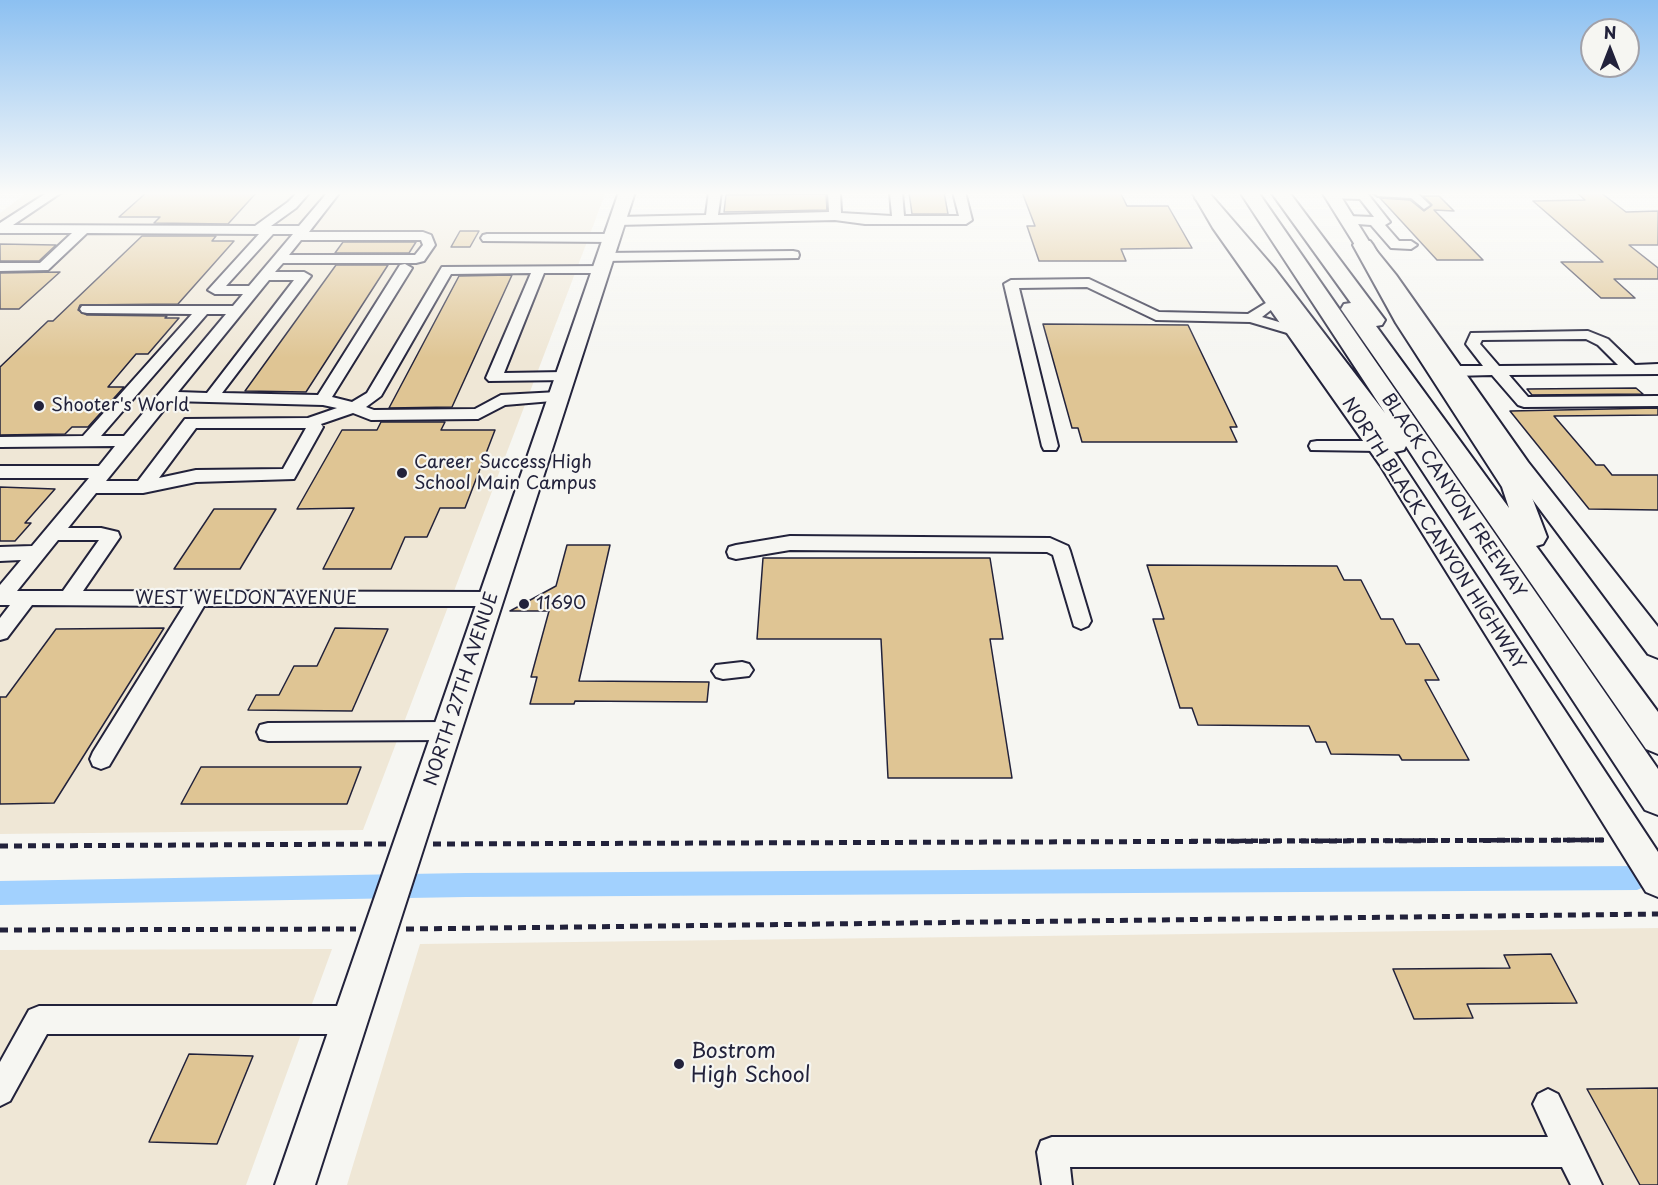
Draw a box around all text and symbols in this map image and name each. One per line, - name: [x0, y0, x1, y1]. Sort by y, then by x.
- north arrow: [1580, 18, 1640, 78]
- text: N: [1604, 20, 1616, 44]
- street label: BLACK CANYON FREEWAY: [1376, 390, 1530, 602]
- street label: NORTH BLACK CANYON HIGHWAY: [1337, 394, 1529, 674]
- place label: Shooter's World: [51, 395, 189, 417]
- marker: Shooter's World: [32, 399, 46, 413]
- place label: Career Success High School Main Campus: [414, 452, 596, 494]
- marker: Career Success High School Main Campus: [395, 466, 409, 480]
- street label: WEST WELDON AVENUE: [135, 588, 357, 610]
- street label: NORTH 27TH AVENUE: [421, 590, 503, 788]
- place label: 11690: [536, 593, 586, 615]
- marker: 11690: [517, 597, 531, 611]
- place label: Bostrom High School: [691, 1039, 811, 1089]
- marker: Bostrom High School: [672, 1057, 686, 1071]

